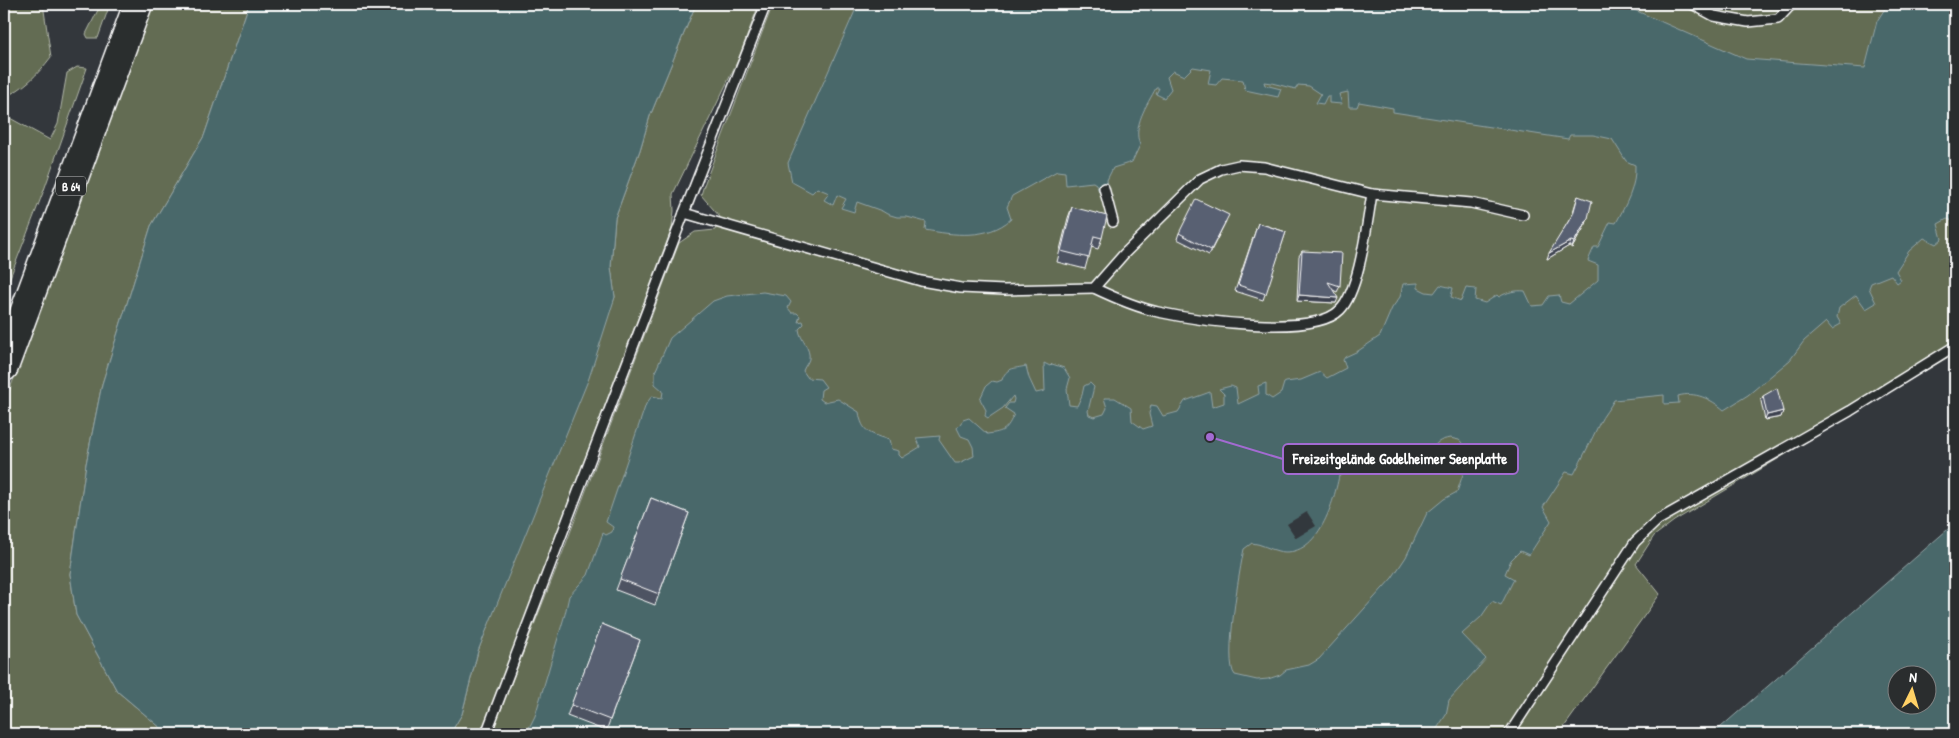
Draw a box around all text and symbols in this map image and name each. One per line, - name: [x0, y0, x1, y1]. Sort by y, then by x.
- road number: B 64: [56, 177, 86, 196]
- callout: Freizeitgelände Godelheimer Seenplatte: [1283, 444, 1518, 474]
- text: Freizeitgelände Godelheimer Seenplatte: [1292, 448, 1507, 470]
- north arrow: [1886, 666, 1936, 716]
- text: N: [1909, 667, 1918, 686]

